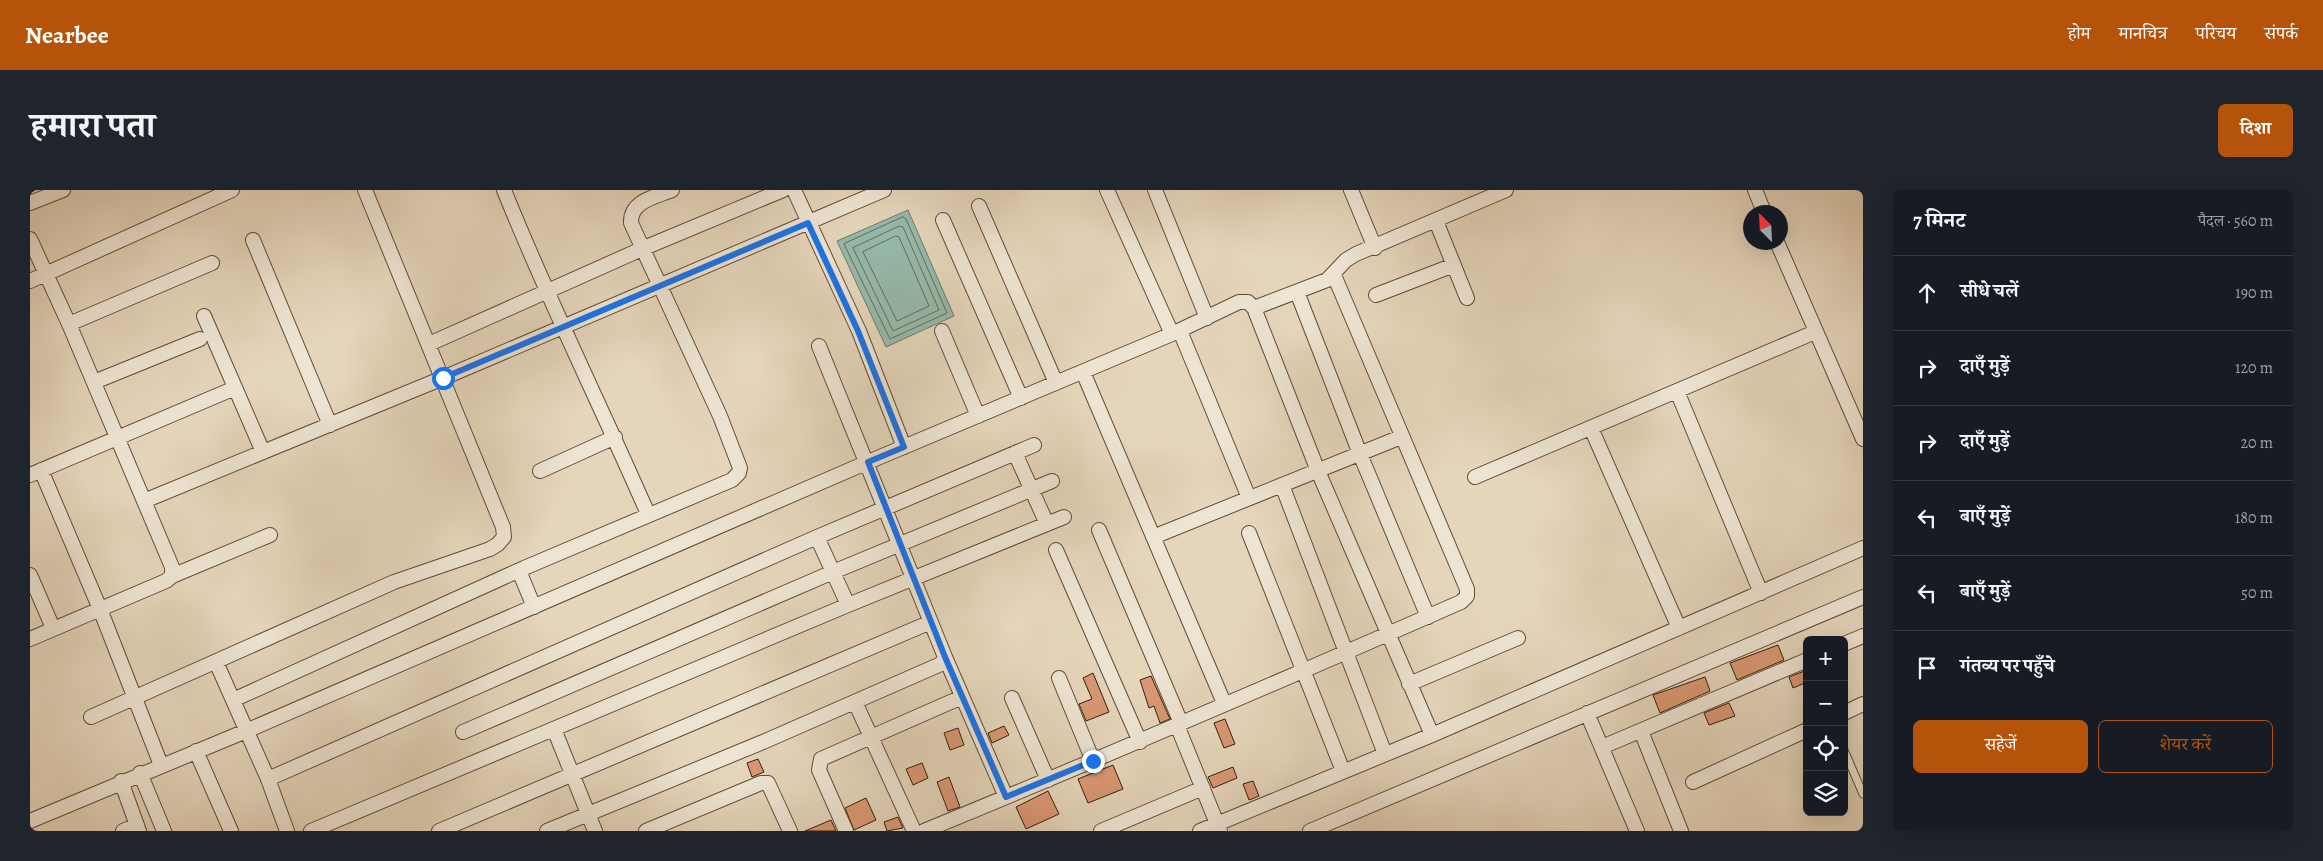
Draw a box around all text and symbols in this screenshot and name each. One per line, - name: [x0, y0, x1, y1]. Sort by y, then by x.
- text: Nearbee: [25, 19, 109, 51]
- text: होम: [2068, 21, 2091, 45]
- text: मानचित्र: [2119, 21, 2167, 45]
- text: परिचय: [2195, 21, 2236, 45]
- text: संपर्क: [2264, 21, 2298, 45]
- text: हमारा पता: [30, 101, 155, 149]
- button: दिशा: [2218, 104, 2293, 157]
- north arrow: [1743, 205, 1788, 250]
- text: 7 मिनट: [1913, 206, 1965, 234]
- text: पैदल · 560 m: [2198, 210, 2273, 232]
- text: सीधे चलें: [1960, 278, 2018, 304]
- icon: ahead: [1913, 279, 1941, 307]
- text: 190 m: [2235, 282, 2273, 304]
- text: दाएँ मुड़ें: [1960, 353, 2010, 379]
- icon: right: [1913, 354, 1941, 382]
- text: 120 m: [2235, 357, 2273, 379]
- route start: [432, 367, 455, 390]
- text: दाएँ मुड़ें: [1960, 428, 2010, 454]
- icon: right: [1913, 429, 1941, 457]
- text: 20 m: [2240, 432, 2273, 454]
- text: बाएँ मुड़ें: [1960, 503, 2010, 529]
- icon: left: [1913, 504, 1941, 532]
- text: 180 m: [2235, 507, 2273, 529]
- text: बाएँ मुड़ें: [1960, 578, 2010, 604]
- icon: left: [1913, 579, 1941, 607]
- text: 50 m: [2241, 582, 2273, 604]
- map controls: [1803, 636, 1848, 816]
- button: +: [1803, 636, 1848, 681]
- text: गंतव्य पर पहुँचे: [1960, 653, 2055, 679]
- icon: arrive: [1913, 654, 1941, 682]
- button: −: [1803, 681, 1848, 726]
- button: सहेजें: [1913, 720, 2088, 773]
- button: शेयर करें: [2098, 720, 2273, 773]
- button: locate: [1803, 726, 1848, 771]
- route end: [1082, 750, 1105, 773]
- button: layers: [1803, 771, 1848, 816]

